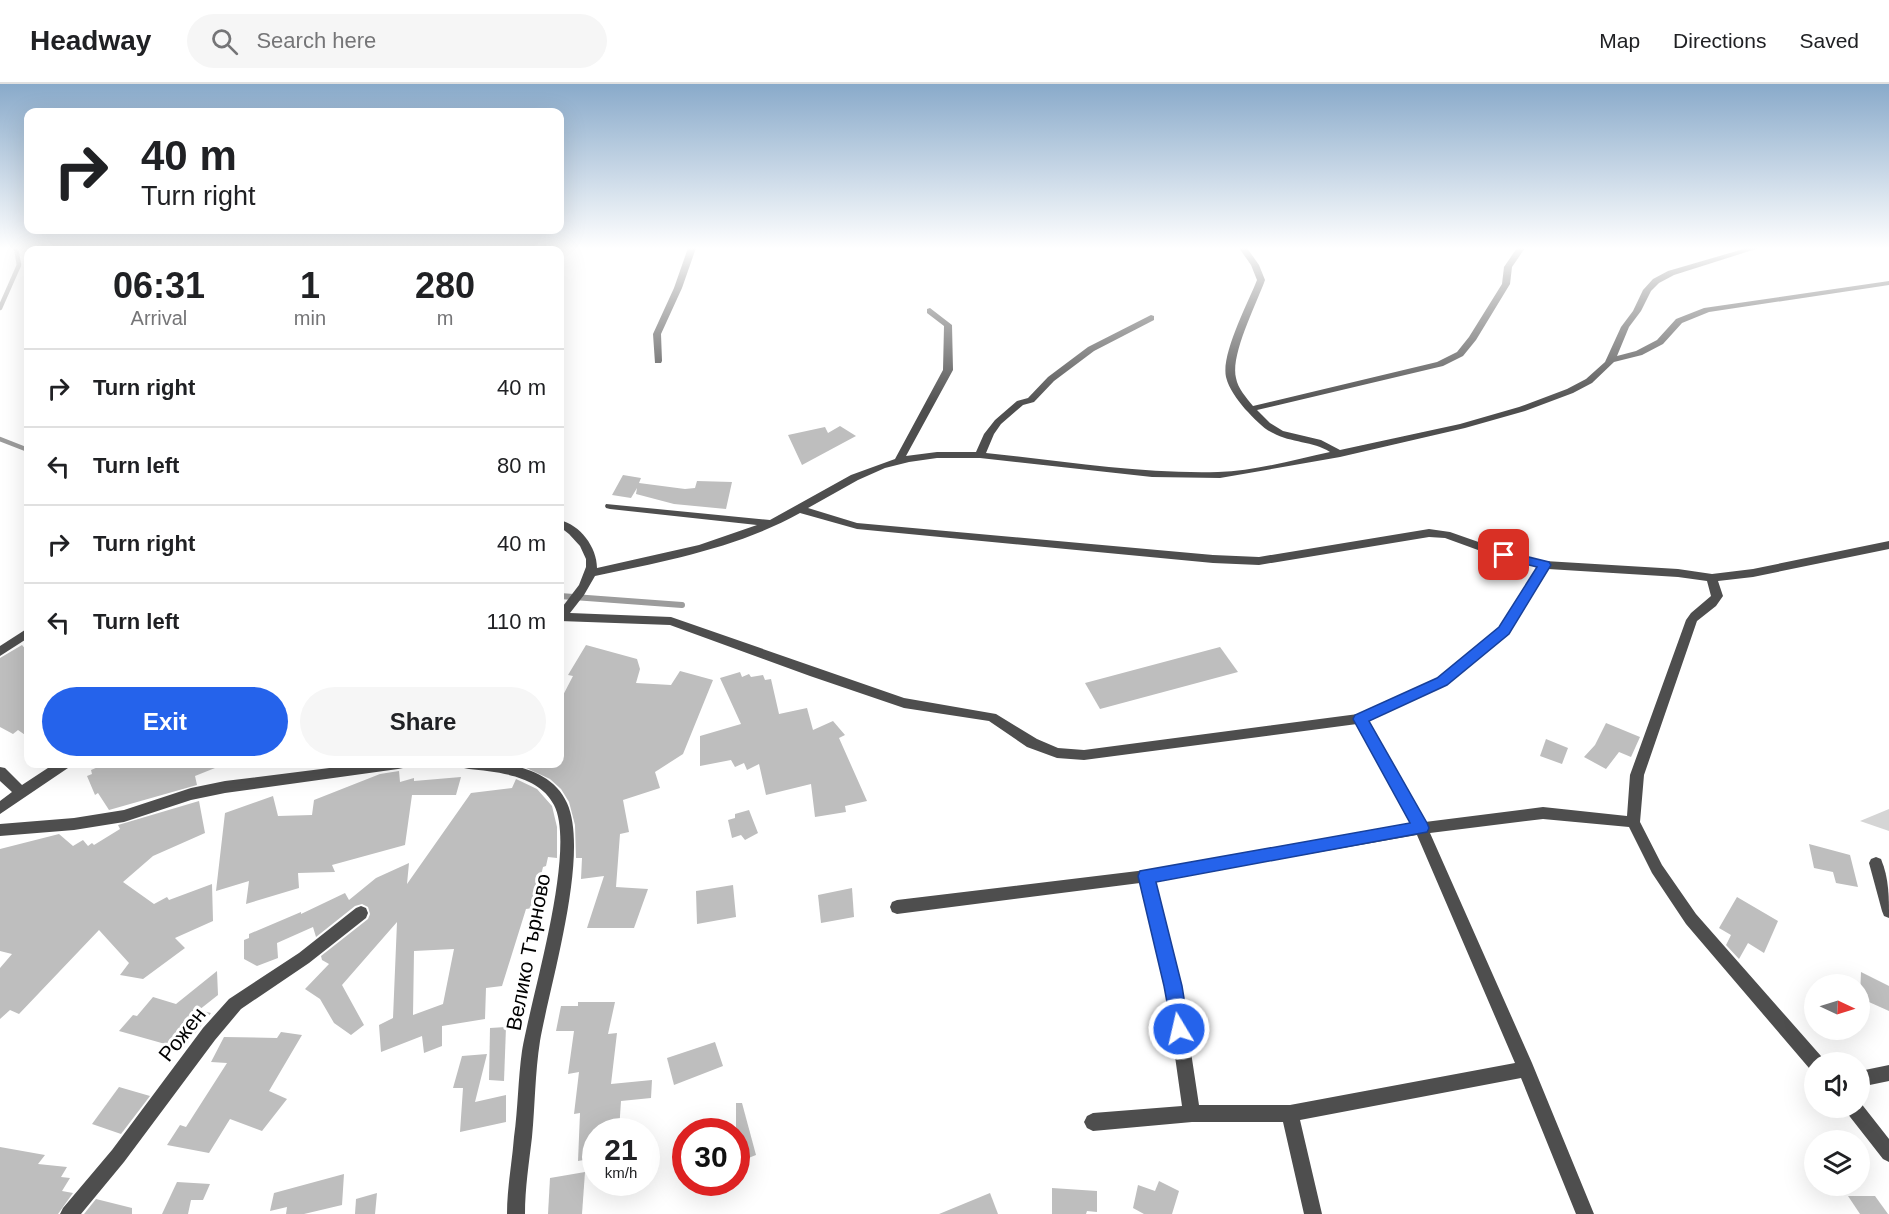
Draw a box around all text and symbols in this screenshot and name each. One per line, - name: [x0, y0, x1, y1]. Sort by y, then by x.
- search box: [187, 14, 607, 68]
- text: Headway: [30, 25, 151, 56]
- icon: search: [208, 25, 241, 58]
- text: Search here: [256, 28, 376, 53]
- text: Map: [1599, 29, 1640, 52]
- text: Directions: [1673, 29, 1766, 52]
- text: Saved: [1799, 29, 1859, 52]
- icon: right: [42, 132, 120, 210]
- text: 40 m: [141, 132, 237, 179]
- text: Turn right: [141, 181, 256, 211]
- text: 06:31: [113, 265, 205, 306]
- text: 1: [300, 265, 320, 306]
- text: 280: [415, 265, 475, 306]
- text: Arrival: [131, 307, 187, 329]
- text: min: [294, 307, 326, 329]
- text: m: [437, 307, 453, 329]
- icon: right: [42, 372, 75, 405]
- text: Turn right: [93, 375, 195, 400]
- text: 40 m: [497, 375, 546, 400]
- icon: left: [42, 450, 75, 483]
- text: Turn left: [93, 453, 179, 478]
- text: 80 m: [497, 453, 546, 478]
- icon: right: [42, 528, 75, 561]
- pin: [1478, 529, 1529, 580]
- text: Turn right: [93, 531, 195, 556]
- text: 40 m: [497, 531, 546, 556]
- icon: arrive: [1487, 538, 1520, 571]
- icon: left: [42, 606, 75, 639]
- text: Turn left: [93, 609, 179, 634]
- text: 110 m: [486, 609, 546, 634]
- button: Exit: [42, 687, 288, 756]
- button: Share: [300, 687, 546, 756]
- street label: Велико Търново: [502, 872, 554, 1032]
- north arrow: [1804, 974, 1870, 1040]
- map controls: [1804, 974, 1870, 1196]
- position arrow: [1147, 997, 1211, 1061]
- street label: Рожен: [154, 1003, 210, 1065]
- button: sound: [1804, 1052, 1870, 1118]
- speed limit sign: 30: [672, 1118, 750, 1196]
- button: layers: [1804, 1130, 1870, 1196]
- text: 21: [604, 1133, 638, 1166]
- text: km/h: [605, 1164, 637, 1181]

